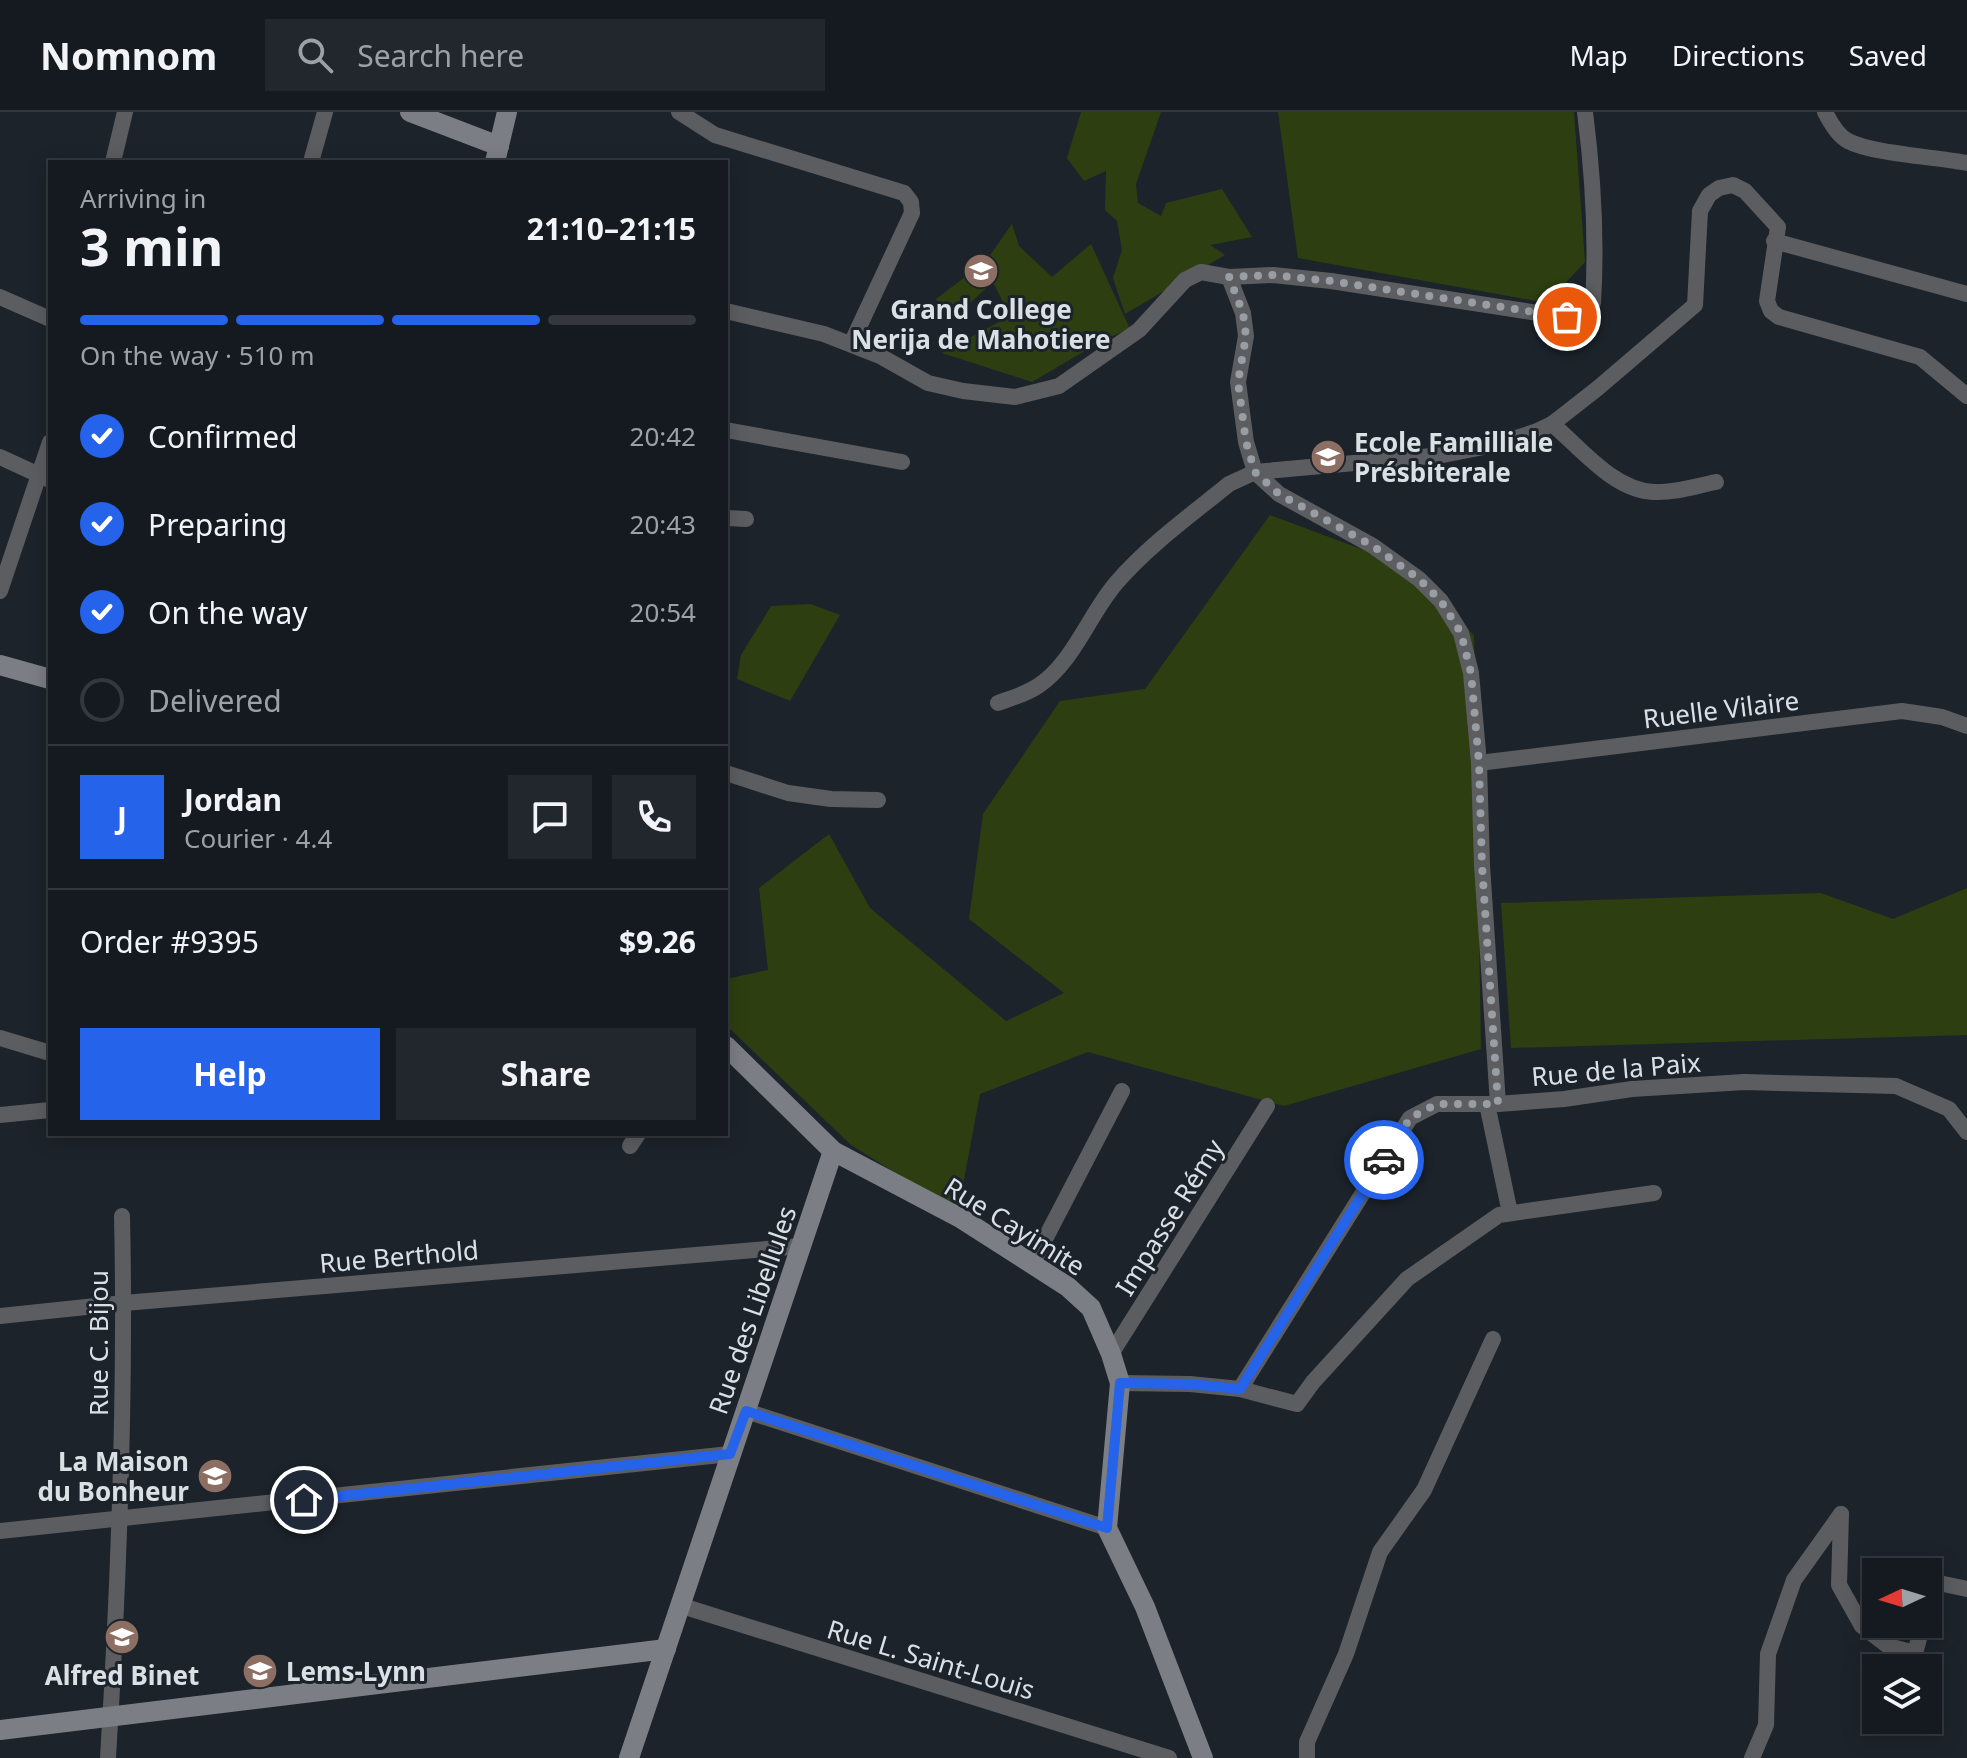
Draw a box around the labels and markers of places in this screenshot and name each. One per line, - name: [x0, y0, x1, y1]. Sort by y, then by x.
- school or university icon: Grand College Nerija de Mahotiere: [962, 252, 1000, 290]
- pin: [1533, 283, 1601, 351]
- place label: Grand College Nerija de Mahotiere: [851, 291, 1111, 357]
- place label: Ecole Familliale Présbiterale: [1354, 424, 1553, 490]
- school or university icon: Ecole Familliale Présbiterale: [1309, 438, 1347, 476]
- place label: La Maison du Bonheur: [38, 1443, 189, 1509]
- school or university icon: La Maison du Bonheur: [196, 1457, 234, 1495]
- pin: [270, 1466, 338, 1534]
- school or university icon: Alfred Binet: [103, 1618, 141, 1656]
- school or university icon: Lems-Lynn: [241, 1652, 279, 1690]
- place label: Lems-Lynn: [286, 1653, 426, 1689]
- place label: Alfred Binet: [45, 1657, 199, 1693]

